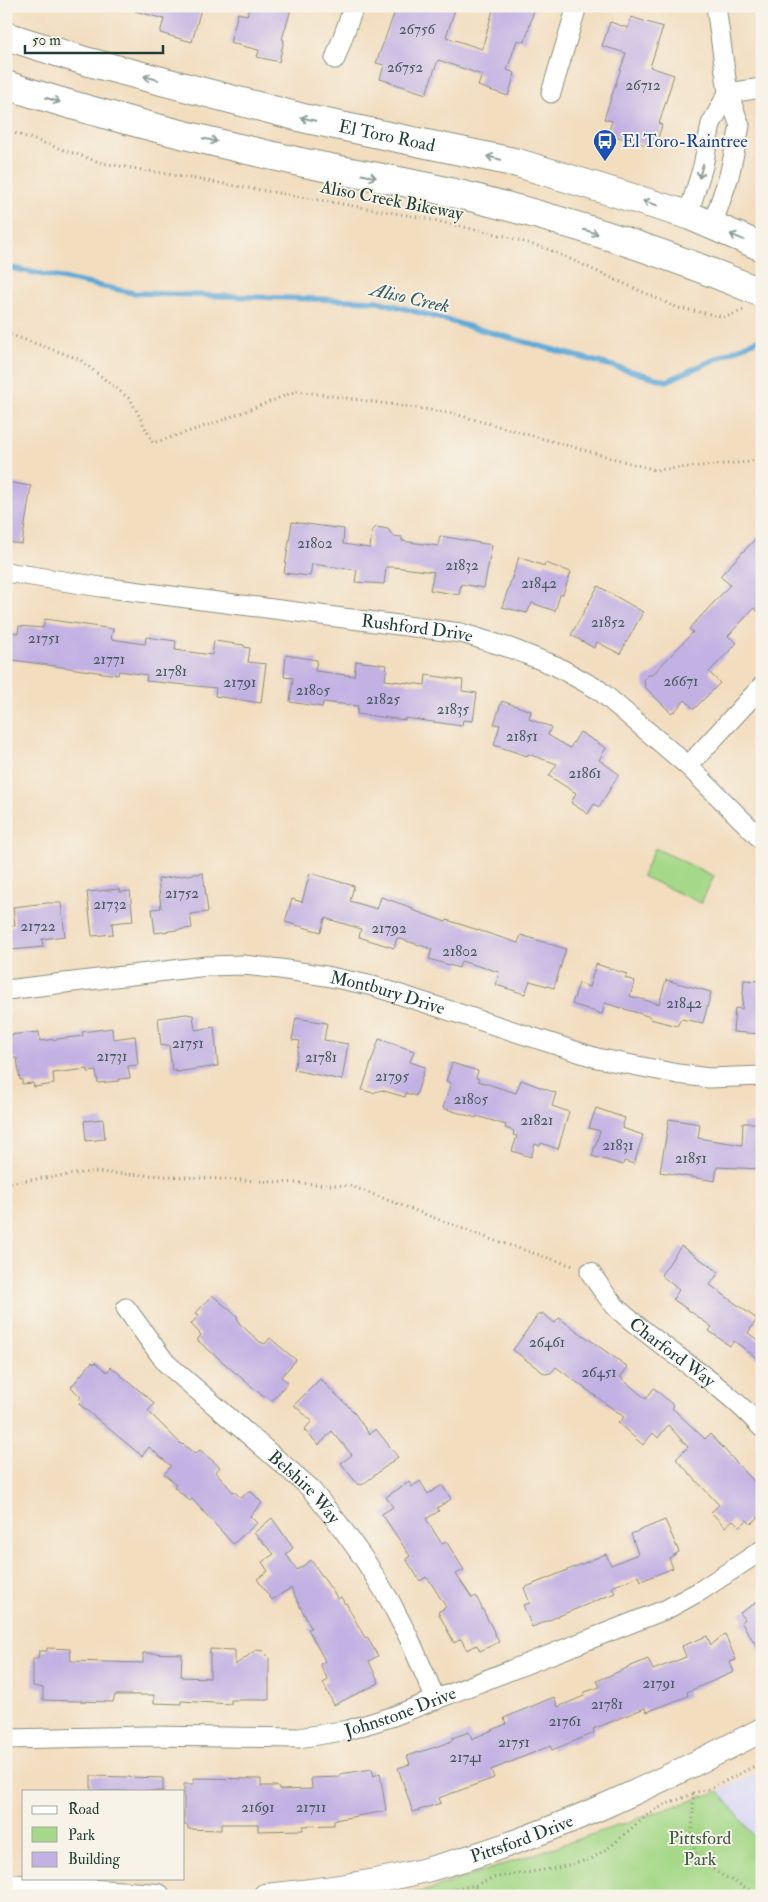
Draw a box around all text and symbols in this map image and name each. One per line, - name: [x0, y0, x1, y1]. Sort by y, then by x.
- house number: 26756: [399, 20, 437, 39]
- scale bar: [25, 22, 162, 54]
- text: 50 m: [32, 31, 61, 50]
- house number: 26752: [387, 58, 423, 77]
- one-way arrow: [144, 73, 160, 83]
- house number: 26712: [625, 76, 661, 95]
- one-way arrow: [44, 95, 60, 105]
- one-way arrow: [301, 114, 317, 123]
- street label: El Toro Road: [337, 115, 437, 157]
- bus stop icon: El Toro-Raintree: [592, 128, 618, 162]
- place label: El Toro-Raintree: [622, 130, 748, 153]
- one-way arrow: [201, 136, 217, 145]
- one-way arrow: [486, 153, 502, 162]
- one-way arrow: [696, 163, 706, 179]
- one-way arrow: [360, 171, 376, 181]
- street label: Aliso Creek Bikeway: [317, 175, 466, 226]
- one-way arrow: [642, 198, 658, 208]
- one-way arrow: [582, 227, 598, 237]
- one-way arrow: [730, 231, 745, 241]
- water label: Aliso Creek: [366, 277, 452, 319]
- house number: 21802: [297, 534, 333, 553]
- house number: 21832: [445, 556, 479, 575]
- house number: 21842: [521, 574, 557, 593]
- street label: Rushford Drive: [360, 609, 476, 648]
- house number: 21852: [591, 613, 625, 632]
- house number: 21751: [28, 629, 60, 648]
- house number: 21771: [93, 650, 125, 669]
- house number: 21781: [155, 662, 187, 681]
- house number: 26671: [664, 672, 698, 691]
- house number: 21791: [224, 673, 256, 692]
- house number: 21805: [296, 681, 331, 700]
- house number: 21825: [366, 690, 400, 709]
- house number: 21835: [437, 700, 470, 719]
- house number: 21851: [506, 727, 538, 746]
- house number: 21861: [569, 764, 601, 783]
- house number: 21752: [165, 884, 199, 903]
- house number: 21732: [93, 895, 127, 914]
- house number: 21722: [20, 917, 56, 936]
- house number: 21792: [371, 919, 407, 938]
- house number: 21802: [442, 942, 478, 961]
- street label: Montbury Drive: [328, 966, 448, 1021]
- house number: 21842: [666, 994, 702, 1013]
- house number: 21751: [172, 1034, 204, 1053]
- house number: 21731: [97, 1047, 127, 1066]
- house number: 21781: [305, 1048, 337, 1067]
- house number: 21795: [375, 1067, 409, 1086]
- house number: 21805: [454, 1090, 489, 1109]
- house number: 21821: [521, 1111, 553, 1130]
- house number: 21831: [602, 1136, 634, 1155]
- house number: 21851: [675, 1149, 707, 1168]
- street label: Charford Way: [624, 1313, 721, 1393]
- house number: 26461: [529, 1333, 565, 1352]
- house number: 26451: [581, 1363, 617, 1382]
- street label: Belshire Way: [263, 1446, 346, 1529]
- house number: 21791: [643, 1674, 675, 1693]
- street label: Johnstone Drive: [341, 1682, 460, 1743]
- house number: 21781: [591, 1695, 623, 1714]
- house number: 21761: [549, 1712, 581, 1731]
- house number: 21751: [498, 1733, 530, 1752]
- house number: 21741: [450, 1748, 482, 1767]
- legend: [22, 1790, 185, 1880]
- house number: 21691: [241, 1798, 275, 1817]
- house number: 21711: [296, 1798, 326, 1817]
- text: Road: [68, 1800, 100, 1819]
- street label: Pittsford Drive: [468, 1809, 577, 1868]
- text: Park: [68, 1826, 95, 1845]
- park label: Pittsford Park: [669, 1827, 732, 1871]
- text: Building: [68, 1850, 120, 1869]

